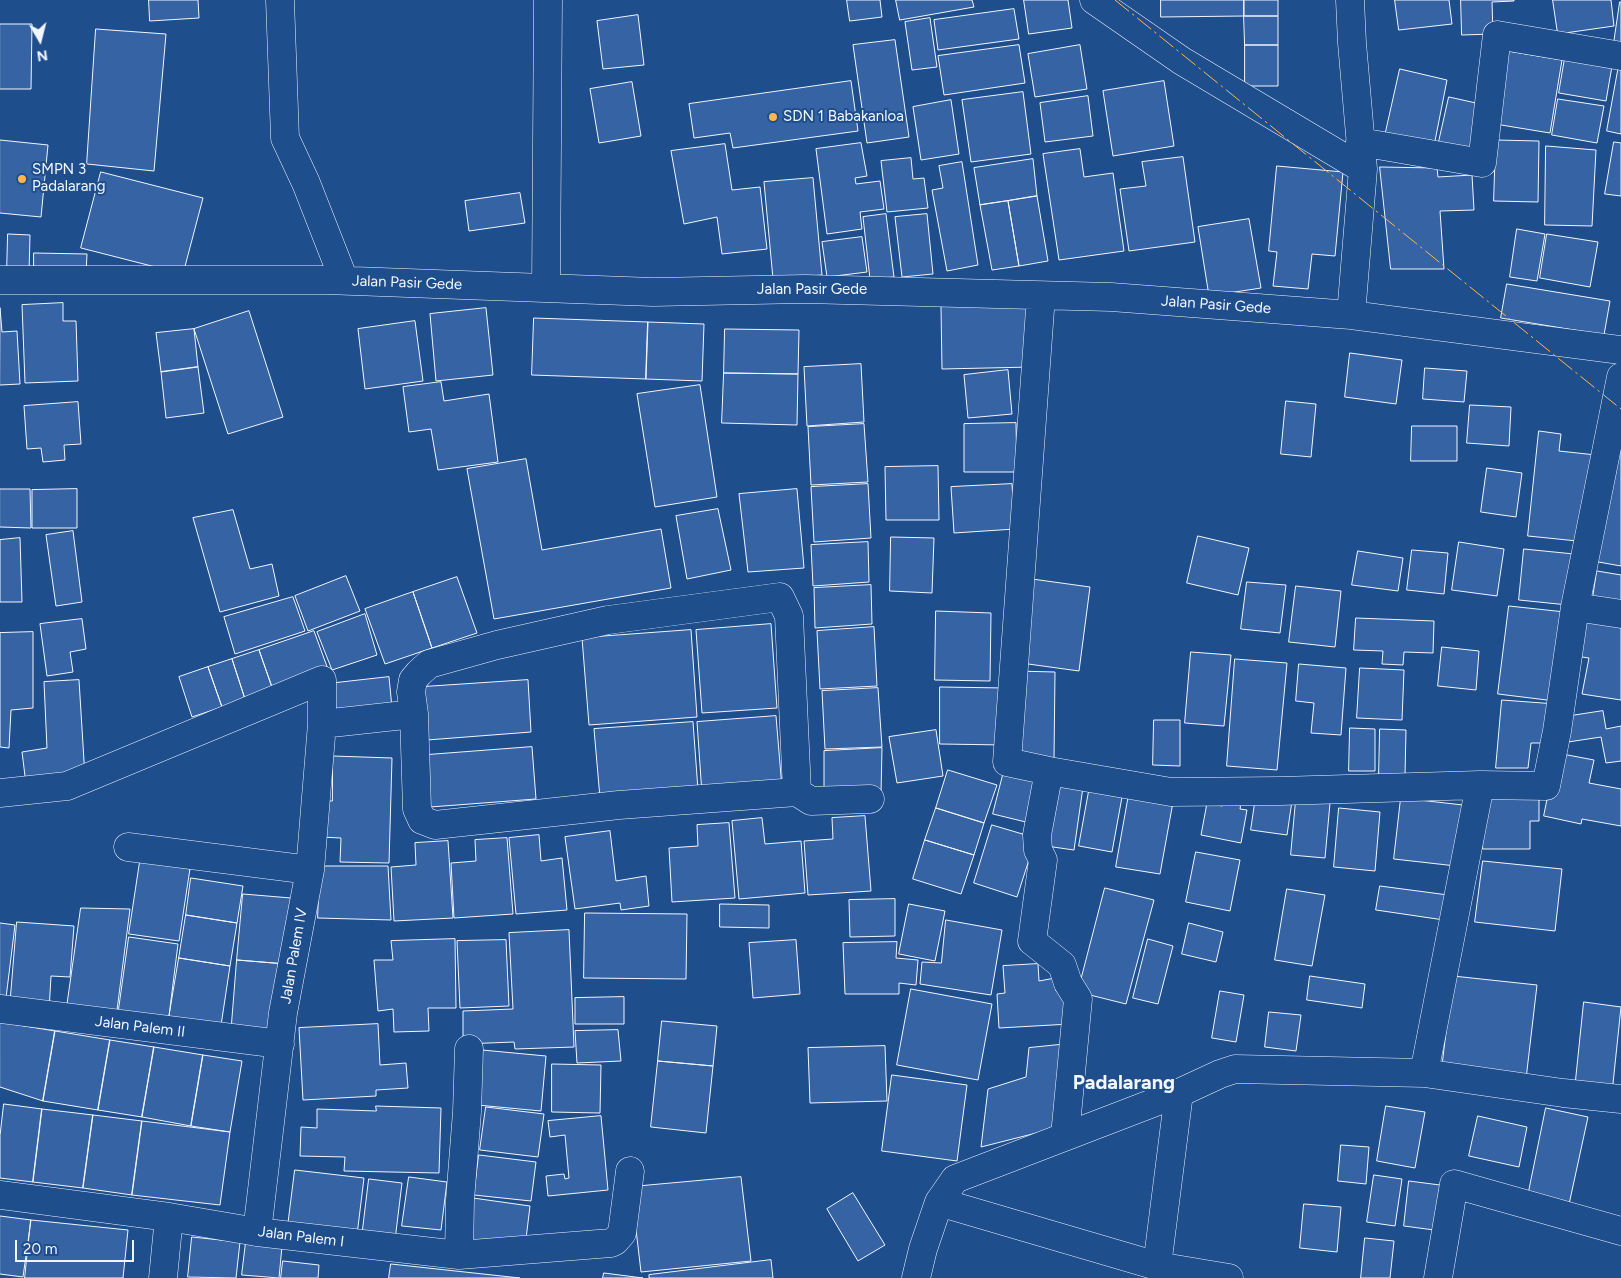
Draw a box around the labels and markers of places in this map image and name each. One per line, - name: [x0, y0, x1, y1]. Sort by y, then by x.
- place label: SDN 1 Babakanloa: [783, 108, 904, 126]
- marker: SDN 1 Babakanloa: [767, 111, 779, 123]
- place label: SMPN 3 Padalarang: [32, 161, 105, 196]
- marker: SMPN 3 Padalarang: [16, 173, 28, 185]

